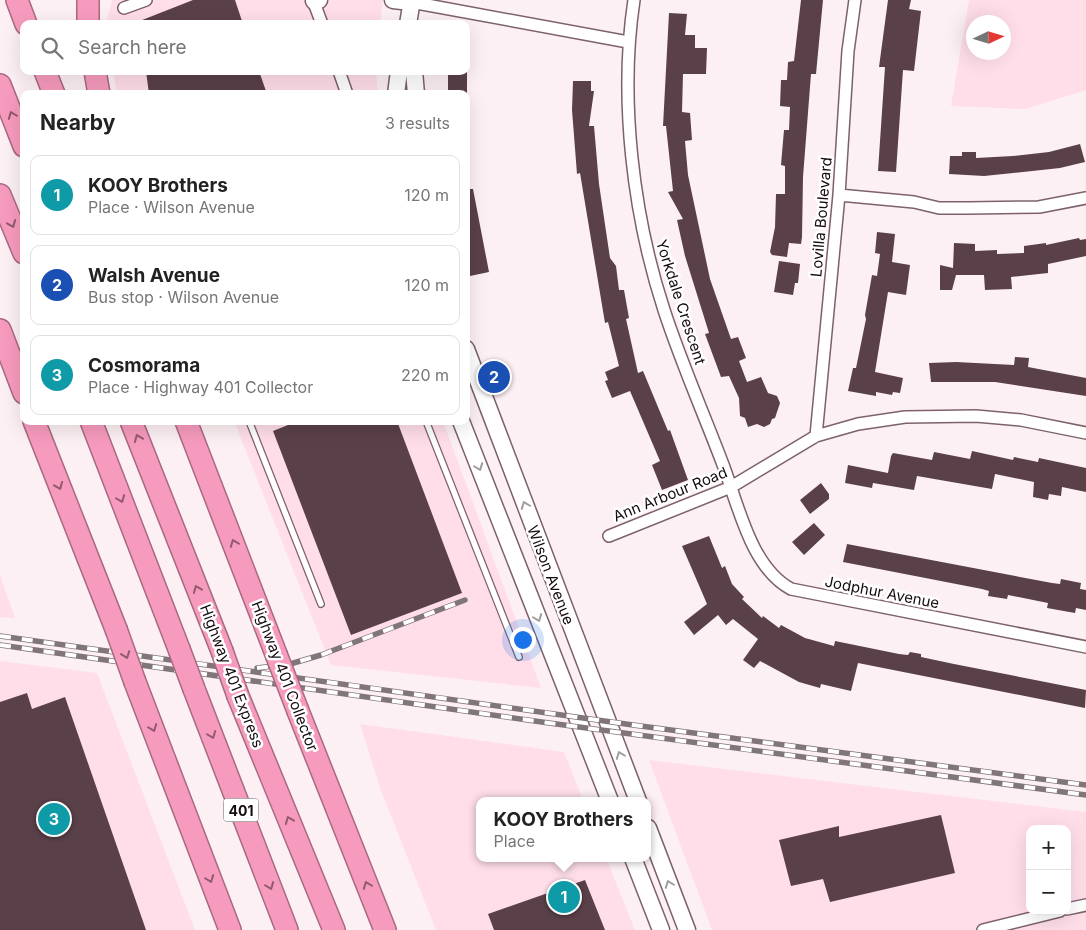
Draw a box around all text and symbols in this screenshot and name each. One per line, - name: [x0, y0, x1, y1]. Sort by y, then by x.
- north arrow: [966, 15, 1011, 60]
- search box: [20, 20, 470, 75]
- icon: search: [38, 34, 66, 62]
- text: Search here: [78, 36, 187, 59]
- text: Nearby: [40, 110, 115, 135]
- one-way arrow: [8, 111, 18, 120]
- text: 3 results: [385, 113, 450, 133]
- street label: Lovilla Boulevard: [806, 156, 836, 278]
- text: KOOY Brothers: [88, 174, 228, 197]
- text: 1: [54, 185, 60, 205]
- text: 120 m: [404, 185, 449, 205]
- text: Place · Wilson Avenue: [88, 197, 255, 217]
- one-way arrow: [6, 219, 16, 228]
- street label: Yorkdale Crescent: [652, 237, 710, 367]
- text: Walsh Avenue: [88, 264, 220, 287]
- text: 2: [52, 275, 62, 295]
- text: 120 m: [404, 275, 449, 295]
- text: Bus stop · Wilson Avenue: [88, 287, 279, 307]
- text: Cosmorama: [88, 354, 200, 377]
- pin: 2: [478, 358, 510, 396]
- text: 3: [52, 365, 62, 385]
- text: 220 m: [401, 365, 449, 385]
- text: Place · Highway 401 Collector: [88, 377, 313, 397]
- one-way arrow: [134, 434, 144, 443]
- one-way arrow: [473, 462, 483, 470]
- street label: Ann Arbour Road: [610, 462, 730, 526]
- one-way arrow: [53, 481, 64, 490]
- one-way arrow: [116, 495, 126, 503]
- one-way arrow: [521, 501, 531, 510]
- street label: Wilson Avenue: [523, 523, 579, 627]
- one-way arrow: [230, 539, 240, 548]
- street label: Jodphur Avenue: [823, 572, 941, 612]
- one-way arrow: [193, 586, 203, 594]
- street label: Highway 401 Collector: [248, 598, 323, 754]
- street label: Highway 401 Express: [196, 602, 268, 750]
- one-way arrow: [532, 613, 543, 622]
- your location: [510, 627, 536, 653]
- one-way arrow: [120, 650, 130, 659]
- one-way arrow: [147, 723, 157, 731]
- one-way arrow: [206, 730, 216, 739]
- one-way arrow: [616, 751, 626, 760]
- popup: [476, 797, 651, 862]
- road number: 401: [224, 798, 258, 822]
- pin: 3: [38, 800, 70, 838]
- text: KOOY Brothers: [494, 808, 633, 831]
- one-way arrow: [285, 816, 296, 825]
- map controls: [1026, 825, 1071, 915]
- button: +: [1026, 825, 1071, 870]
- text: Place: [494, 831, 535, 851]
- button: −: [1026, 870, 1071, 915]
- one-way arrow: [204, 875, 214, 883]
- pin: 1: [548, 878, 580, 916]
- one-way arrow: [363, 881, 373, 889]
- one-way arrow: [665, 881, 675, 889]
- one-way arrow: [265, 882, 275, 890]

